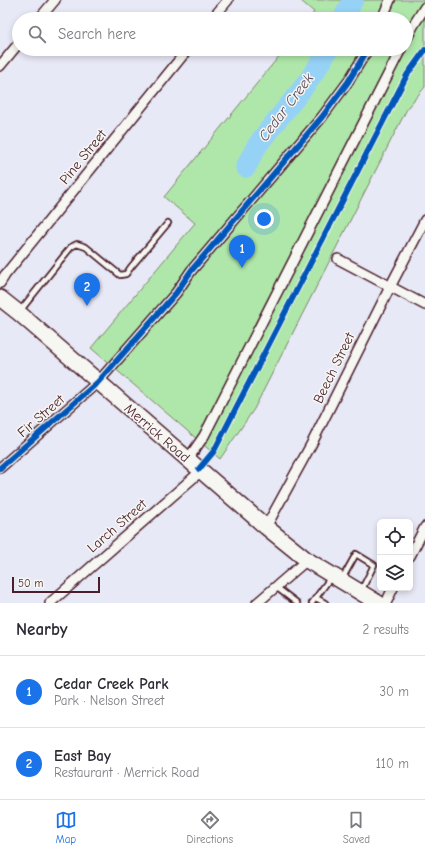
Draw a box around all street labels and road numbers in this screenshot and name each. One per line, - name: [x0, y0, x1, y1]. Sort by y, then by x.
- street label: Pine Street: [56, 125, 111, 188]
- street label: Beech Street: [310, 329, 359, 406]
- street label: Fir Street: [14, 390, 69, 441]
- street label: Merrick Road: [121, 400, 193, 466]
- street label: Larch Street: [84, 495, 151, 556]

